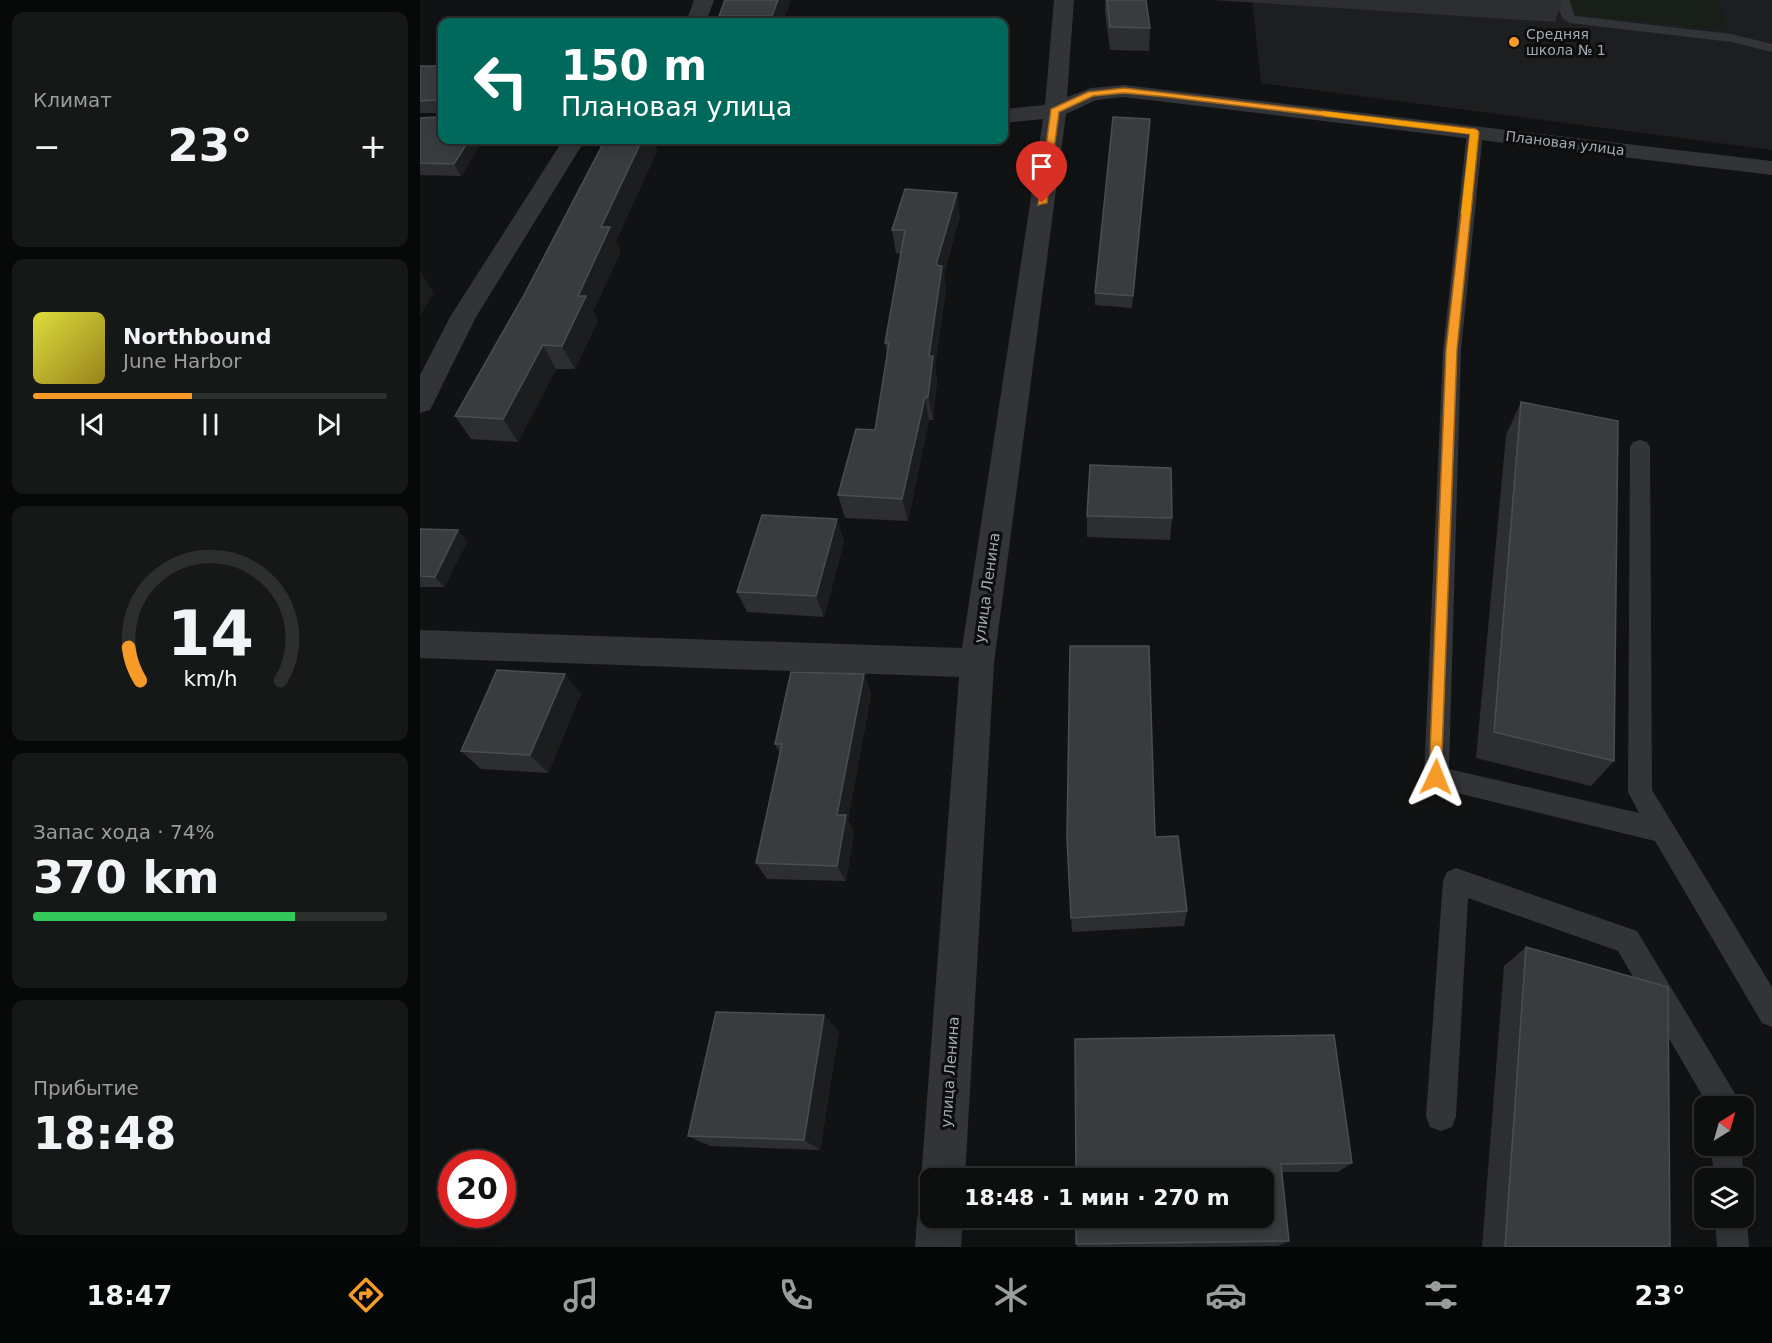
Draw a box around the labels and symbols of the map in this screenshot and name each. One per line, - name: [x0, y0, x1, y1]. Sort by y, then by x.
- place label: Средняя школа № 1: [1526, 26, 1606, 58]
- marker: Средняя школа № 1: [1507, 35, 1521, 49]
- street label: Плановая улица: [1505, 128, 1625, 158]
- pin: [1016, 141, 1067, 203]
- street label: улица Ленина: [970, 532, 1004, 644]
- position arrow: [1404, 745, 1468, 809]
- street label: улица Ленина: [937, 1016, 963, 1128]
- north arrow: [1694, 1096, 1754, 1156]
- speed limit sign: 20: [438, 1150, 516, 1228]

